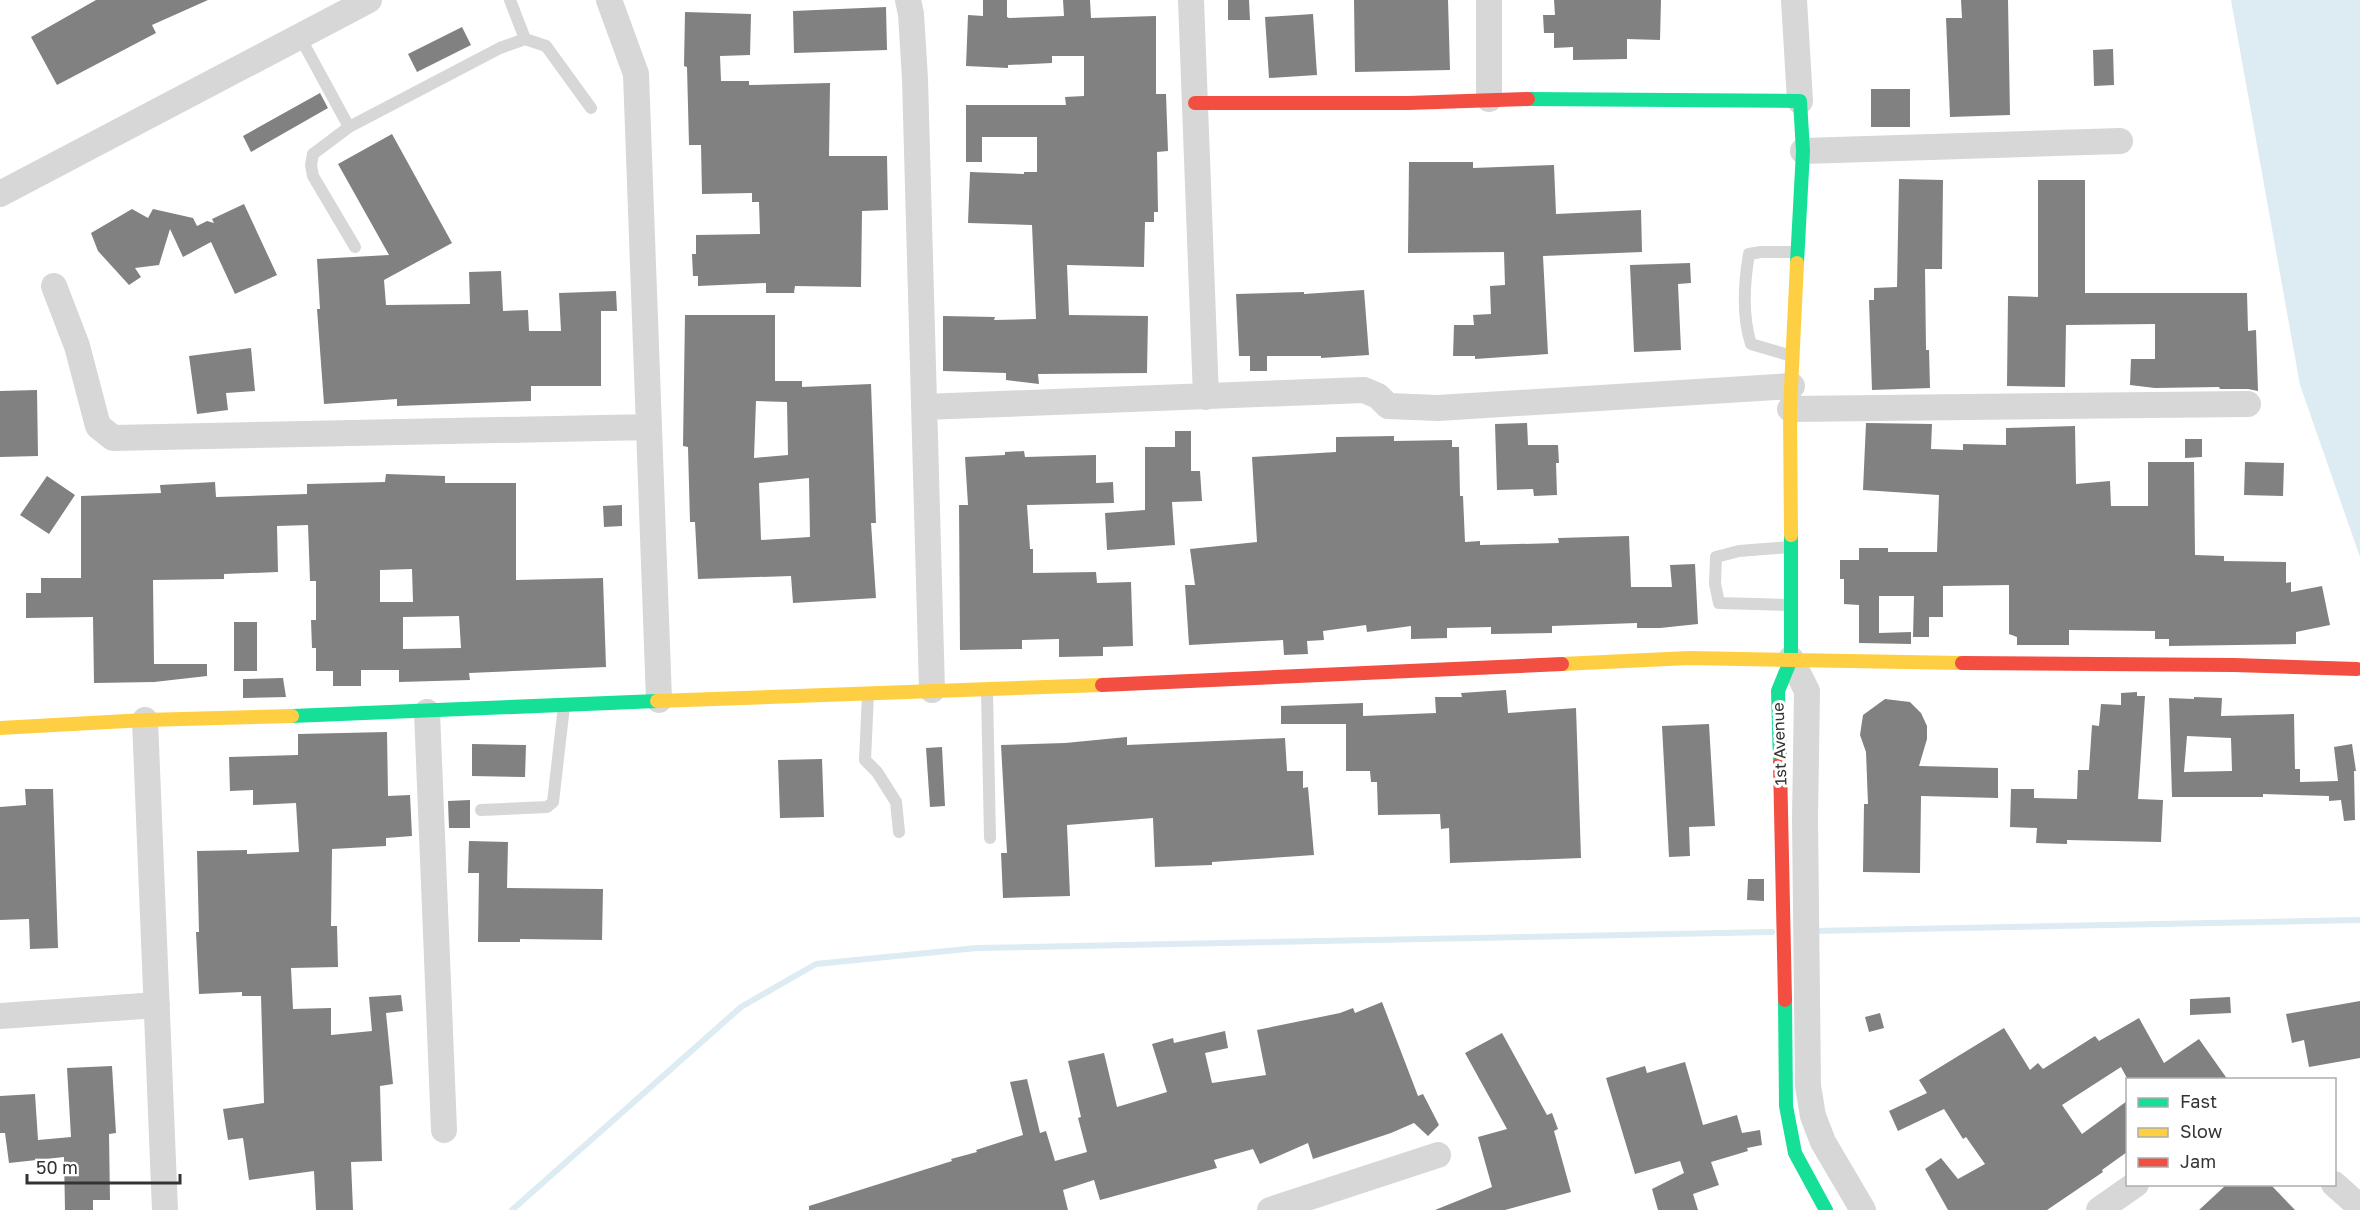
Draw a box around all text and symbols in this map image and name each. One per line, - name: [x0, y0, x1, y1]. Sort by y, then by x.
- street label: 1st Avenue: [1768, 702, 1790, 786]
- legend: [2126, 1078, 2336, 1186]
- text: Fast: [2180, 1090, 2217, 1112]
- text: Slow: [2180, 1120, 2223, 1142]
- scale bar: [27, 1147, 180, 1185]
- text: Jam: [2180, 1150, 2216, 1172]
- text: 50 m: [36, 1156, 78, 1178]

